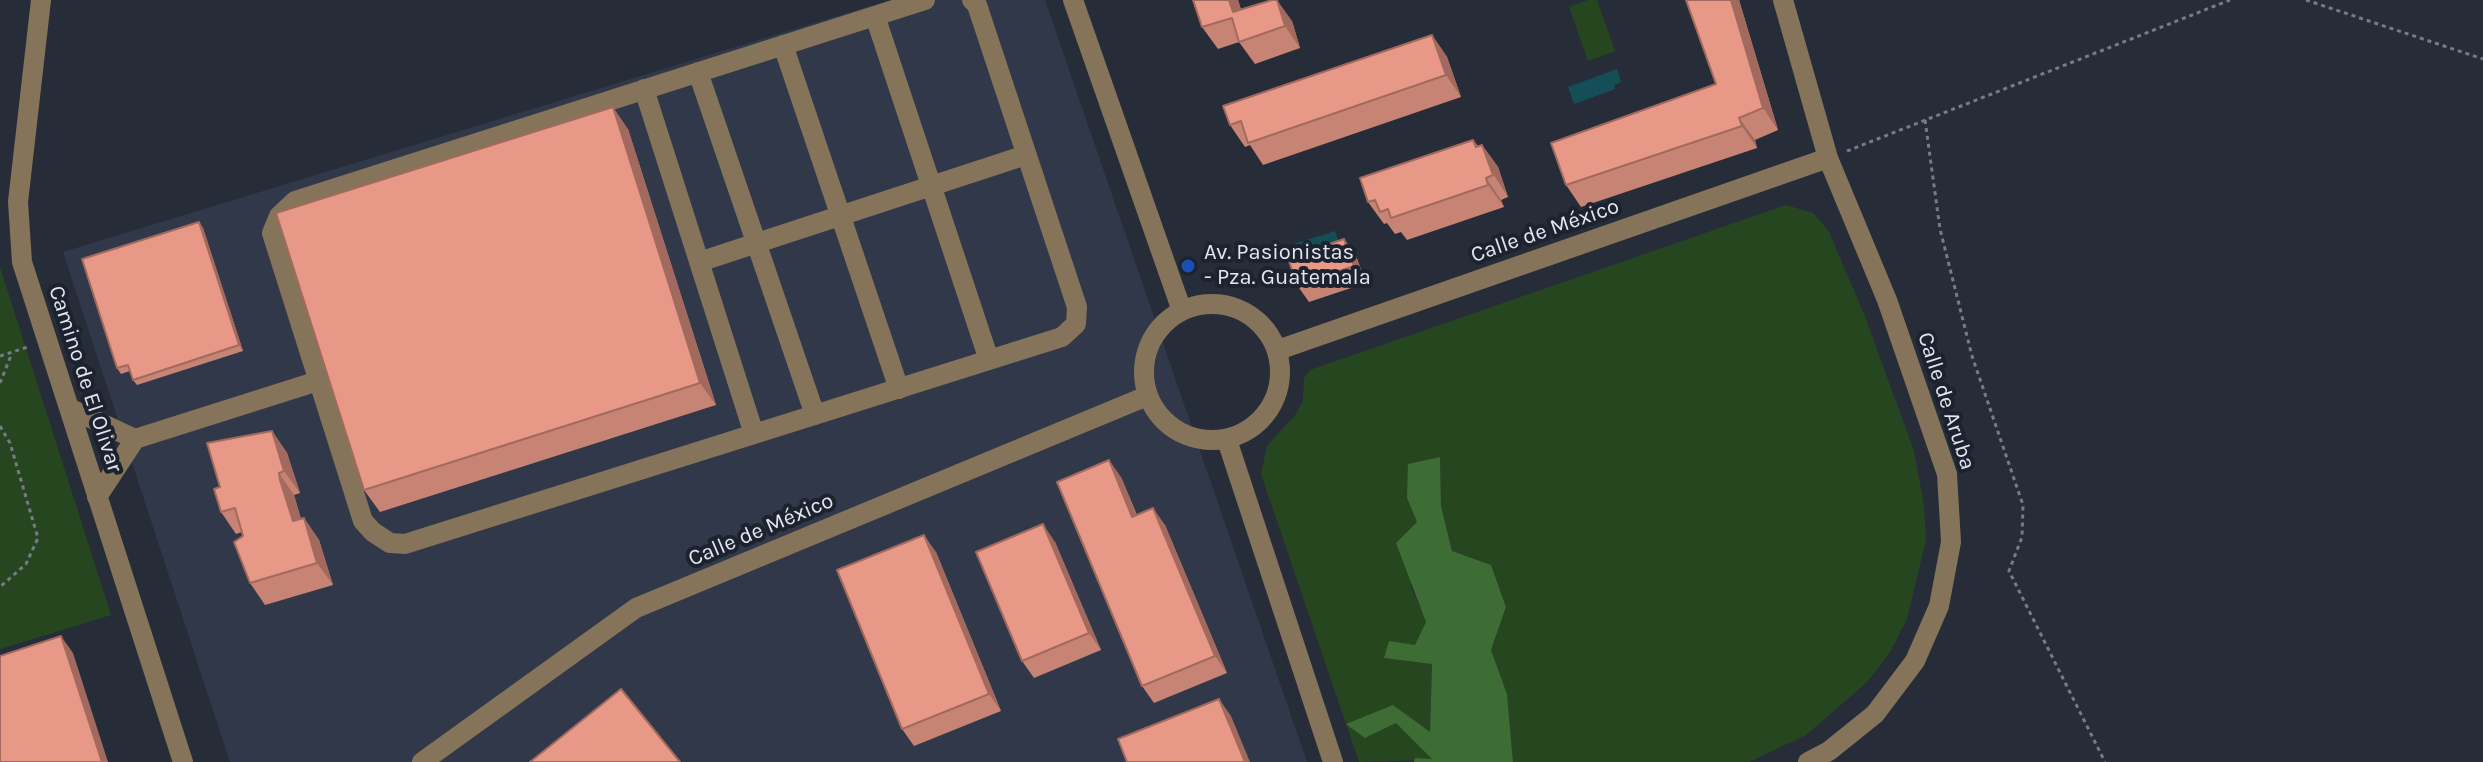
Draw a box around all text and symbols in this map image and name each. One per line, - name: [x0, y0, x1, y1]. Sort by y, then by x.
- street label: Calle de México: [1467, 193, 1623, 269]
- place label: Av. Pasionistas - Pza. Guatemala: [1204, 240, 1371, 292]
- marker: Av. Pasionistas - Pza. Guatemala: [1179, 257, 1197, 275]
- street label: Camino de El Olivar: [42, 282, 128, 476]
- street label: Calle de Aruba: [1911, 329, 1981, 473]
- street label: Calle de México: [684, 488, 838, 572]

